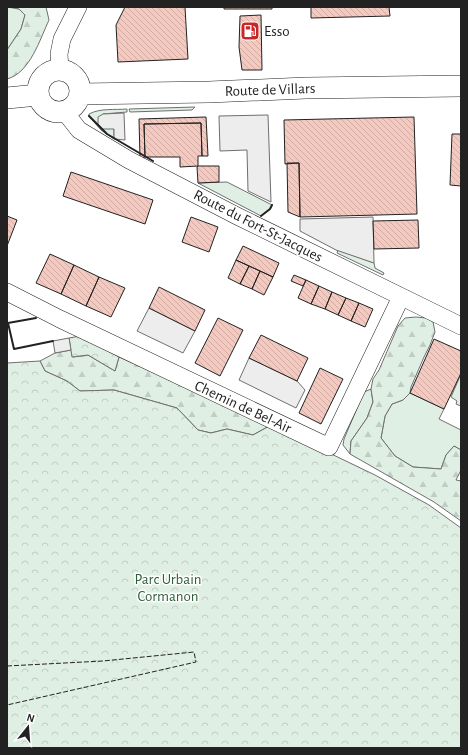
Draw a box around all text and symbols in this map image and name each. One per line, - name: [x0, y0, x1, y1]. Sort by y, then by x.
- fuel station icon: Esso: [239, 20, 261, 42]
- place label: Esso: [264, 24, 290, 39]
- street label: Route de Villars: [224, 81, 316, 99]
- street label: Route du Fort-St-Jacques: [191, 187, 325, 265]
- street label: Chemin de Bel-Air: [192, 378, 294, 436]
- park label: Parc Urbain Cormanon: [134, 572, 202, 604]
- north arrow: [8, 707, 48, 747]
- text: N: [26, 712, 36, 724]

